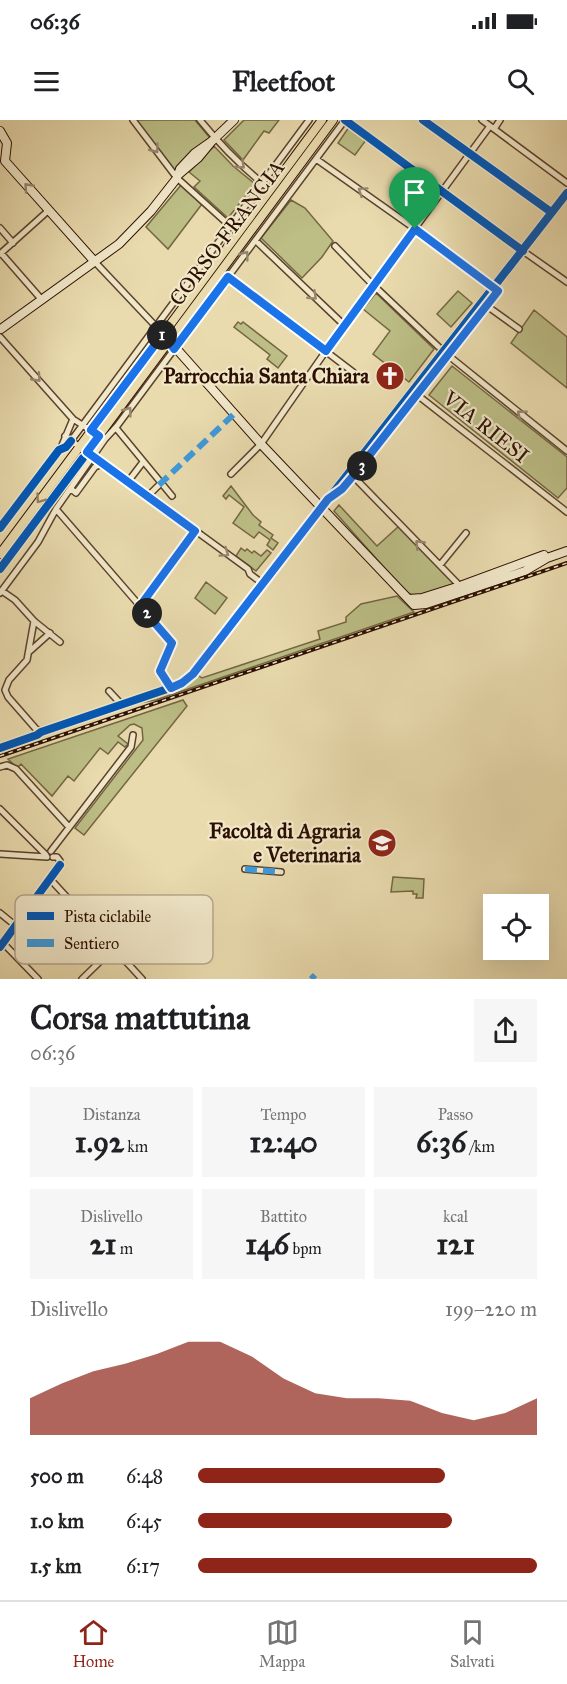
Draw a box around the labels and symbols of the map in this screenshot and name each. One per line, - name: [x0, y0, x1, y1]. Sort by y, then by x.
- one-way arrow: [148, 142, 159, 153]
- street label: CORSO FRANCIA: [164, 155, 290, 311]
- one-way arrow: [235, 158, 245, 169]
- pin: [389, 167, 440, 229]
- one-way arrow: [24, 183, 35, 194]
- one-way arrow: [358, 188, 369, 199]
- one-way arrow: [238, 251, 249, 262]
- one-way arrow: [306, 288, 317, 299]
- pin: 1: [147, 320, 177, 350]
- church icon: Parrocchia Santa Chiara: [374, 360, 406, 392]
- place label: Parrocchia Santa Chiara: [163, 363, 370, 389]
- one-way arrow: [30, 371, 41, 382]
- street label: VIA RIESI: [437, 385, 534, 469]
- one-way arrow: [121, 407, 132, 418]
- one-way arrow: [517, 411, 528, 422]
- pin: 3: [347, 451, 377, 481]
- one-way arrow: [37, 492, 48, 503]
- one-way arrow: [416, 541, 427, 552]
- one-way arrow: [219, 546, 230, 557]
- pin: 2: [132, 598, 162, 628]
- place label: Facoltà di Agraria e Veterinaria: [209, 818, 362, 868]
- school or university icon: Facoltà di Agraria e Veterinaria: [366, 827, 398, 859]
- legend: [15, 895, 213, 964]
- text: Pista ciclabile: [64, 907, 152, 926]
- text: Sentiero: [64, 934, 119, 953]

